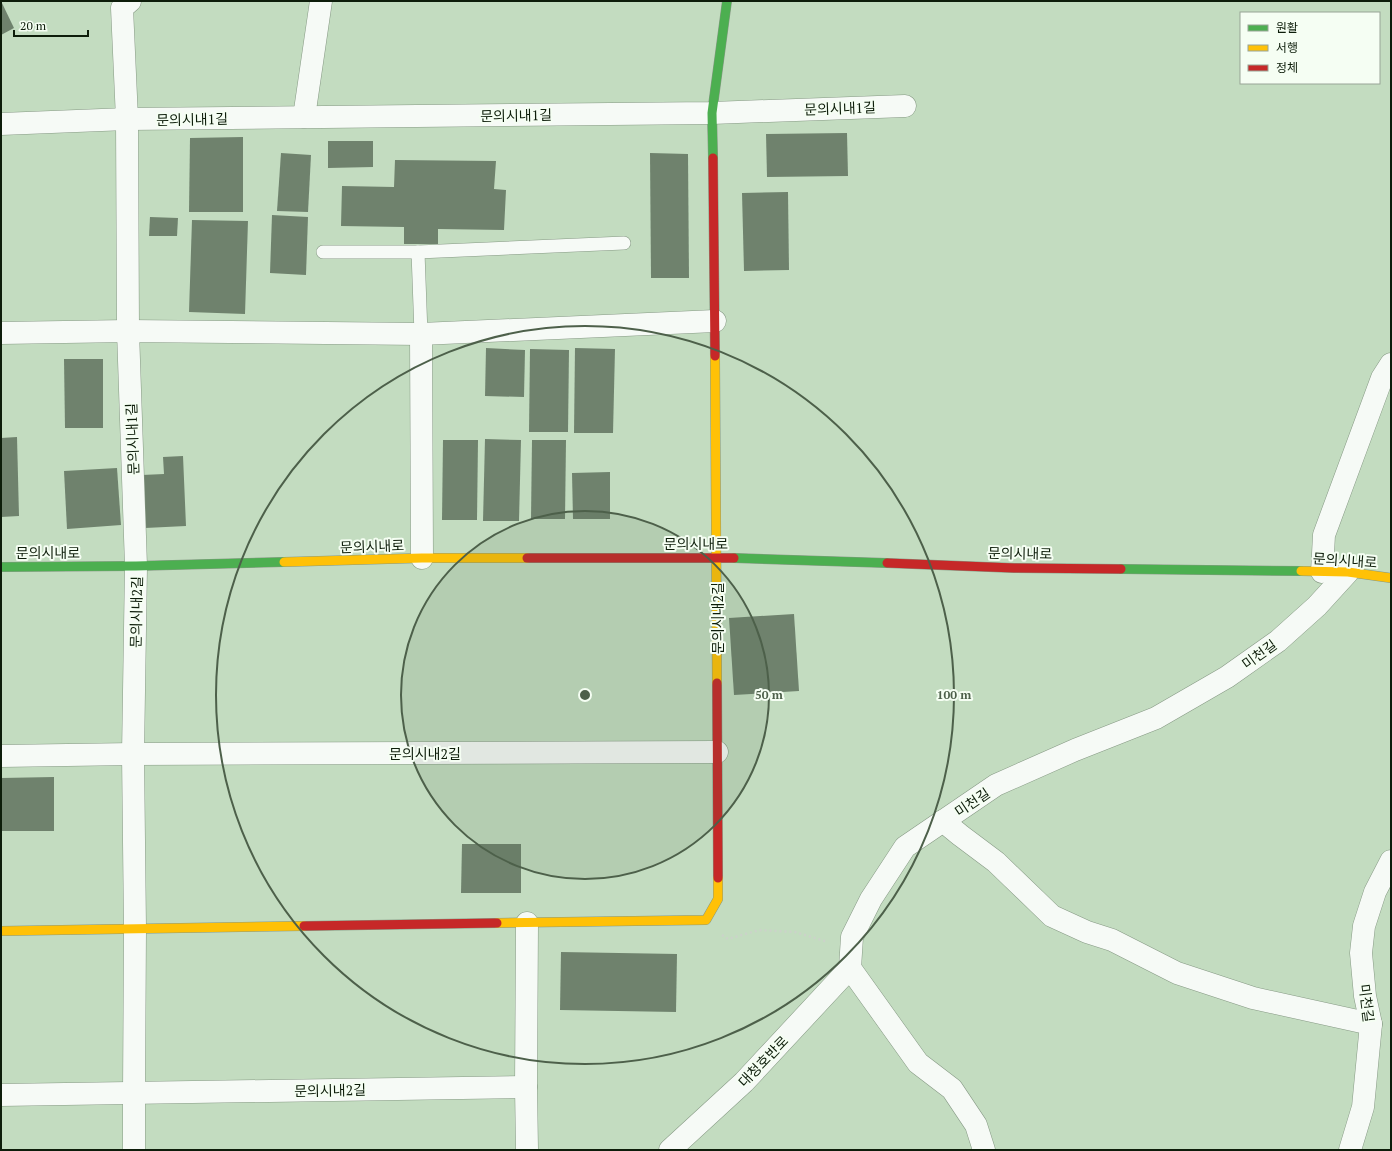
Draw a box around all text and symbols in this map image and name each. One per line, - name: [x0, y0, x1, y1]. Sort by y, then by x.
- scale bar: [14, 12, 88, 38]
- legend: [1240, 12, 1380, 84]
- text: 20 m: [20, 18, 47, 33]
- text: 원활: [1276, 20, 1298, 35]
- text: 서행: [1276, 40, 1298, 55]
- text: 정체: [1276, 60, 1298, 75]
- street label: 문의시내1길: [804, 97, 876, 119]
- street label: 문의시내1길: [480, 105, 552, 125]
- street label: 문의시내1길: [156, 109, 228, 129]
- street label: 문의시내1길: [121, 403, 143, 475]
- street label: 문의시내로: [664, 534, 728, 553]
- street label: 문의시내로: [339, 535, 405, 557]
- street label: 문의시내로: [16, 543, 80, 562]
- street label: 문의시내로: [988, 543, 1052, 563]
- street label: 문의시내로: [1312, 548, 1378, 572]
- street label: 문의시내2길: [126, 576, 146, 648]
- street label: 문의시내2길: [708, 582, 727, 654]
- street label: 미천길: [1238, 635, 1280, 673]
- text: 50 m: [755, 687, 783, 702]
- text: 100 m: [937, 687, 971, 702]
- centre of rings: [578, 688, 592, 702]
- street label: 문의시내2길: [389, 744, 461, 763]
- street label: 미천길: [951, 783, 993, 821]
- street label: 미천길: [1355, 983, 1379, 1023]
- street label: 대청호반로: [734, 1031, 792, 1091]
- street label: 문의시내2길: [294, 1080, 366, 1100]

